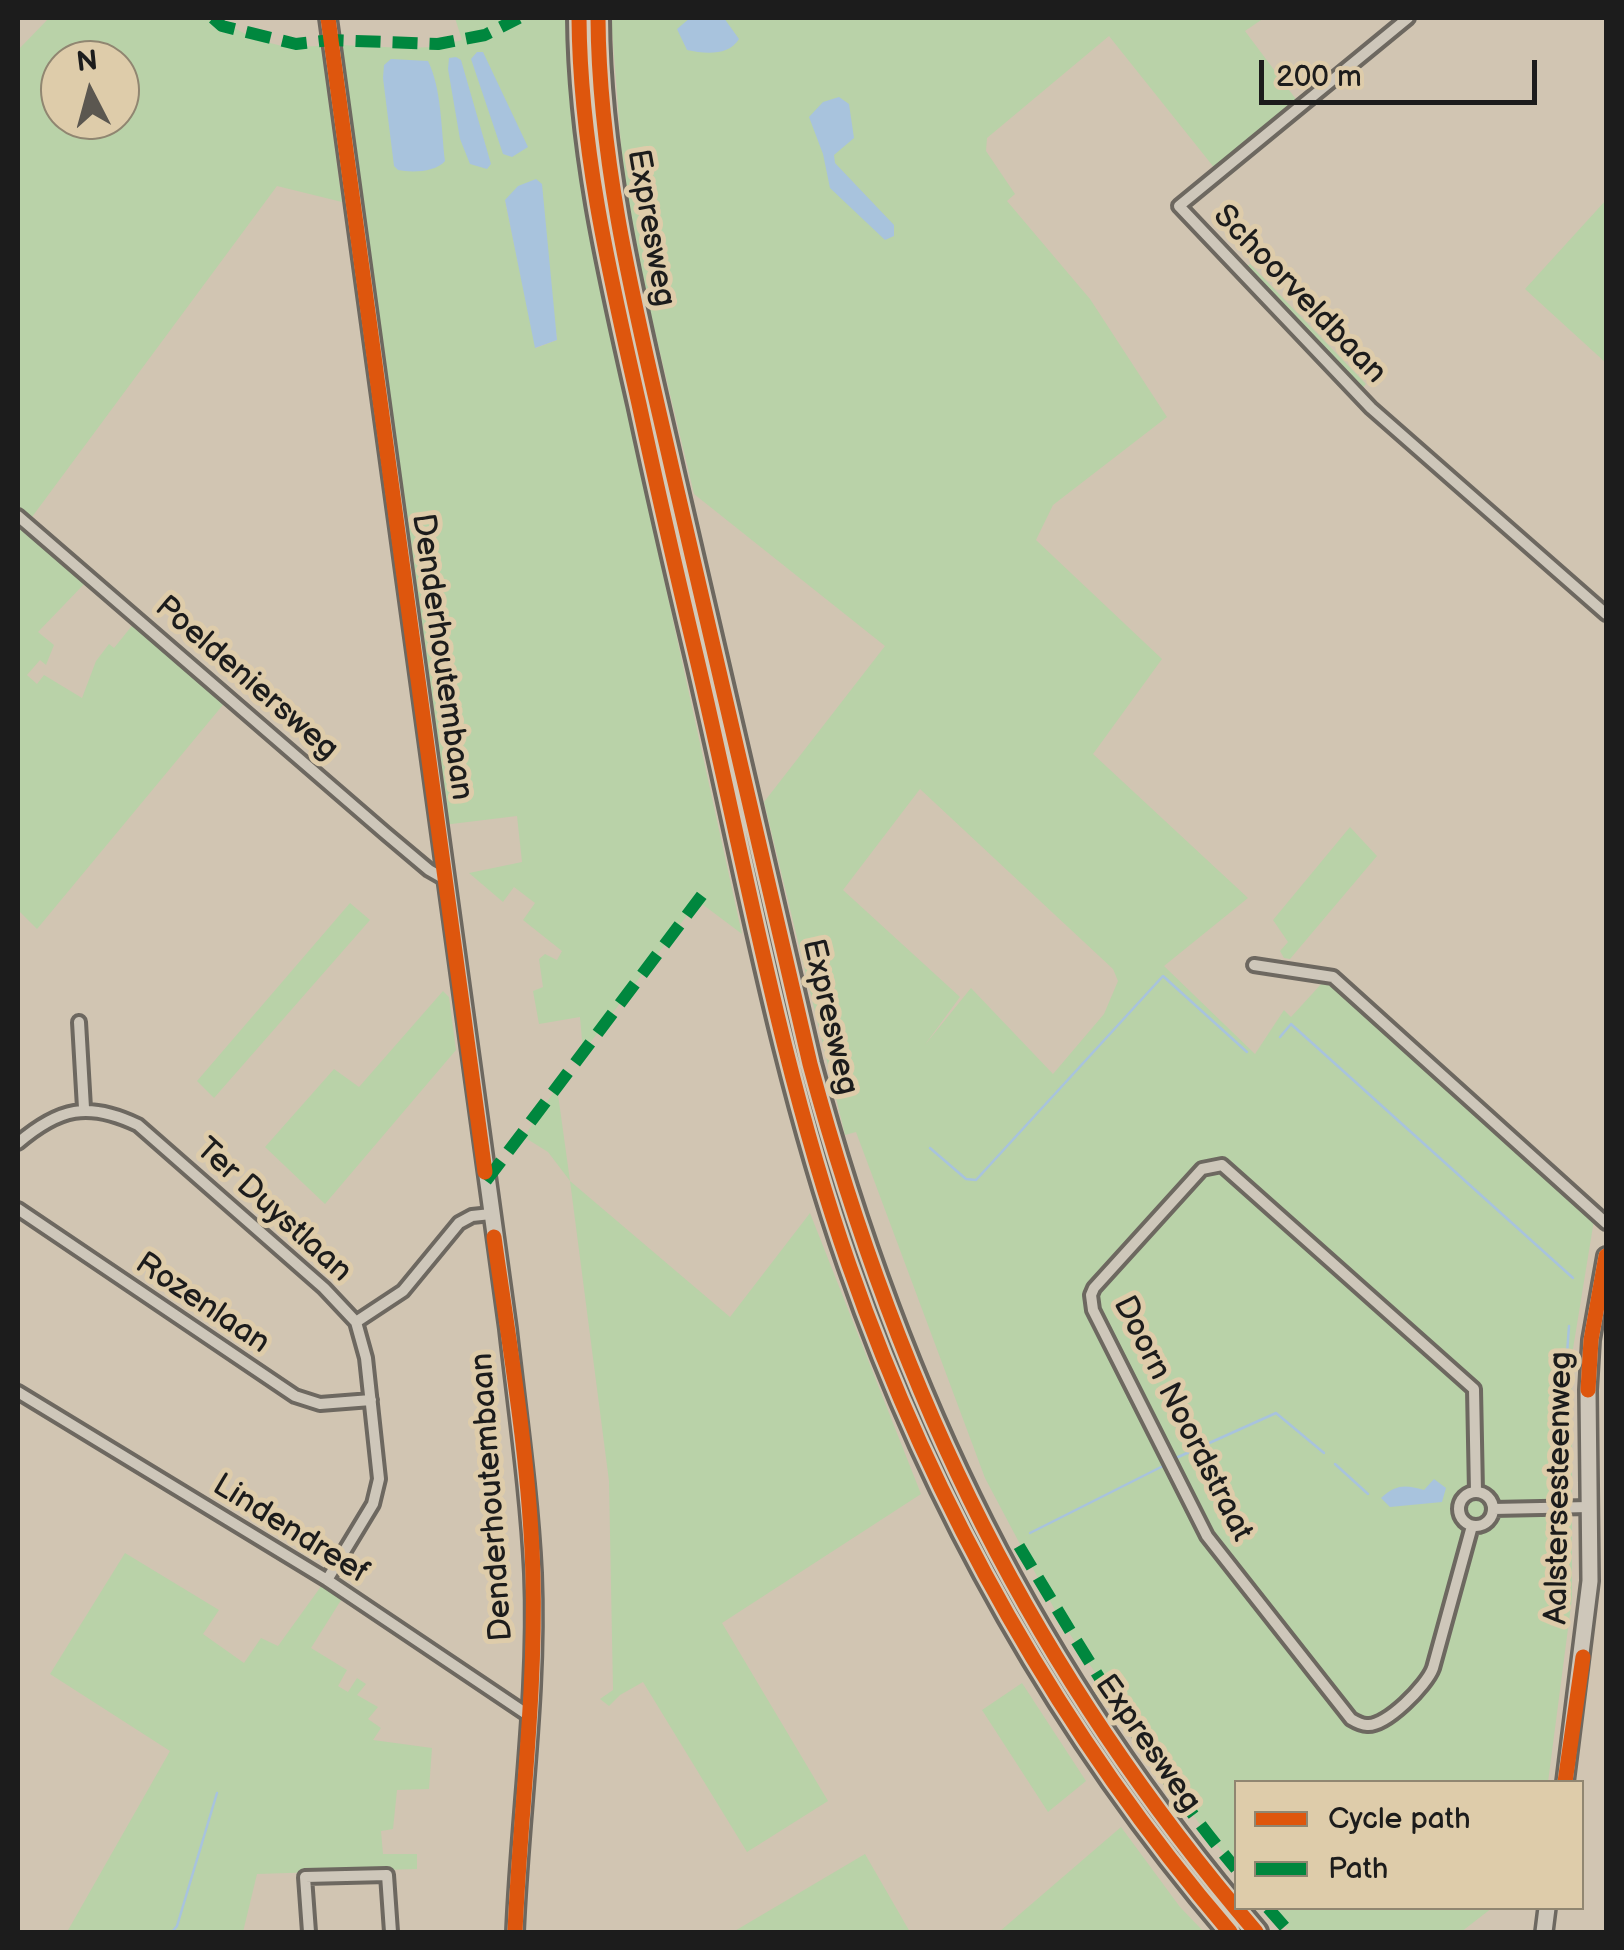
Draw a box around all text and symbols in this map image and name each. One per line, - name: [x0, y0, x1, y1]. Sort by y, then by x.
- north arrow: [40, 40, 140, 140]
- scale bar: [1264, 40, 1542, 102]
- text: N: [75, 44, 99, 79]
- text: 200 m: [1276, 59, 1362, 95]
- street label: Expresweg: [617, 146, 683, 310]
- street label: Schoorveldbaan: [1204, 198, 1394, 392]
- street label: Denderhoutembaan: [402, 511, 480, 803]
- street label: Poeldeniersweg: [146, 589, 346, 769]
- street label: Expresweg: [792, 935, 866, 1099]
- street label: Ter Duystlaan: [187, 1131, 359, 1291]
- street label: Rozenlaan: [128, 1245, 276, 1363]
- street label: Doorn Noordstraat: [1104, 1290, 1260, 1548]
- street label: Aalstersesteenweg: [1538, 1351, 1582, 1625]
- street label: Denderhoutembaan: [464, 1352, 522, 1642]
- street label: Lindendreef: [205, 1467, 375, 1593]
- street label: Expresweg: [1086, 1668, 1208, 1820]
- legend: [1234, 1780, 1584, 1910]
- text: Cycle path: [1328, 1801, 1471, 1837]
- text: Path: [1328, 1851, 1388, 1887]

